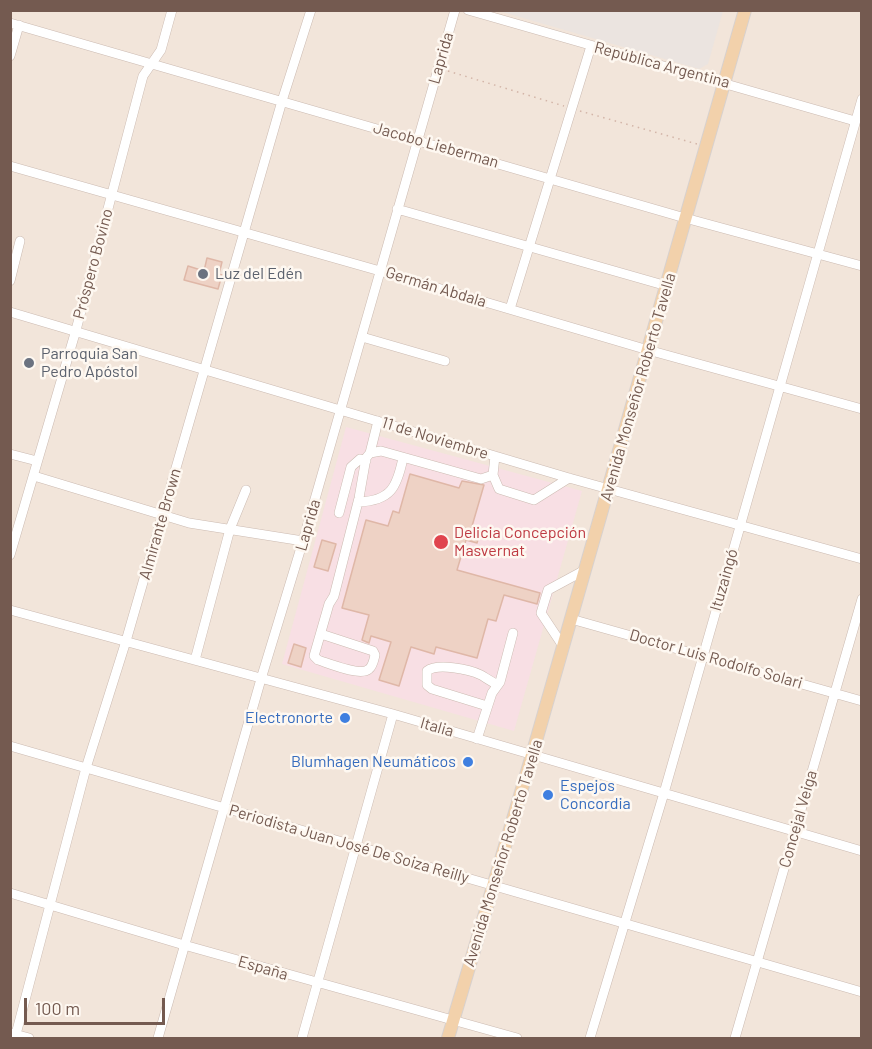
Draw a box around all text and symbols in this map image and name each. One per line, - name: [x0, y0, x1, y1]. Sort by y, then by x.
- street label: Laprida: [424, 30, 458, 86]
- street label: República Argentina: [592, 38, 732, 92]
- street label: Jacobo Lieberman: [371, 118, 501, 172]
- street label: Próspero Bovino: [69, 207, 117, 321]
- street label: Germán Abdala: [383, 263, 489, 311]
- place label: Luz del Edén: [215, 264, 303, 284]
- marker: Luz del Edén: [196, 267, 210, 281]
- street label: Avenida Monseñor Roberto Tavella: [596, 271, 680, 503]
- place label: Parroquia San Pedro Apóstol: [41, 344, 138, 382]
- marker: Parroquia San Pedro Apóstol: [22, 356, 36, 370]
- street label: 11 de Noviembre: [379, 413, 491, 463]
- street label: Almirante Brown: [135, 466, 185, 582]
- street label: Laprida: [291, 497, 325, 553]
- place label: Delicia Concepción Masvernat: [454, 523, 586, 561]
- marker: Delicia Concepción Masvernat: [432, 533, 450, 551]
- street label: Ituzaingó: [706, 547, 742, 613]
- street label: Doctor Luis Rodolfo Solari: [627, 625, 805, 693]
- place label: Electronorte: [245, 708, 333, 728]
- marker: Electronorte: [338, 711, 352, 725]
- street label: Italia: [418, 713, 456, 741]
- street label: Avenida Monseñor Roberto Tavella: [459, 737, 547, 969]
- place label: Blumhagen Neumáticos: [291, 752, 456, 772]
- marker: Blumhagen Neumáticos: [461, 755, 475, 769]
- street label: Concejal Veiga: [775, 768, 821, 870]
- place label: Espejos Concordia: [560, 776, 631, 814]
- marker: Espejos Concordia: [541, 788, 555, 802]
- street label: Periodista Juan José De Soiza Reilly: [227, 801, 471, 887]
- street label: España: [236, 952, 290, 984]
- scale bar: [27, 986, 168, 1024]
- text: 100 m: [35, 997, 80, 1019]

